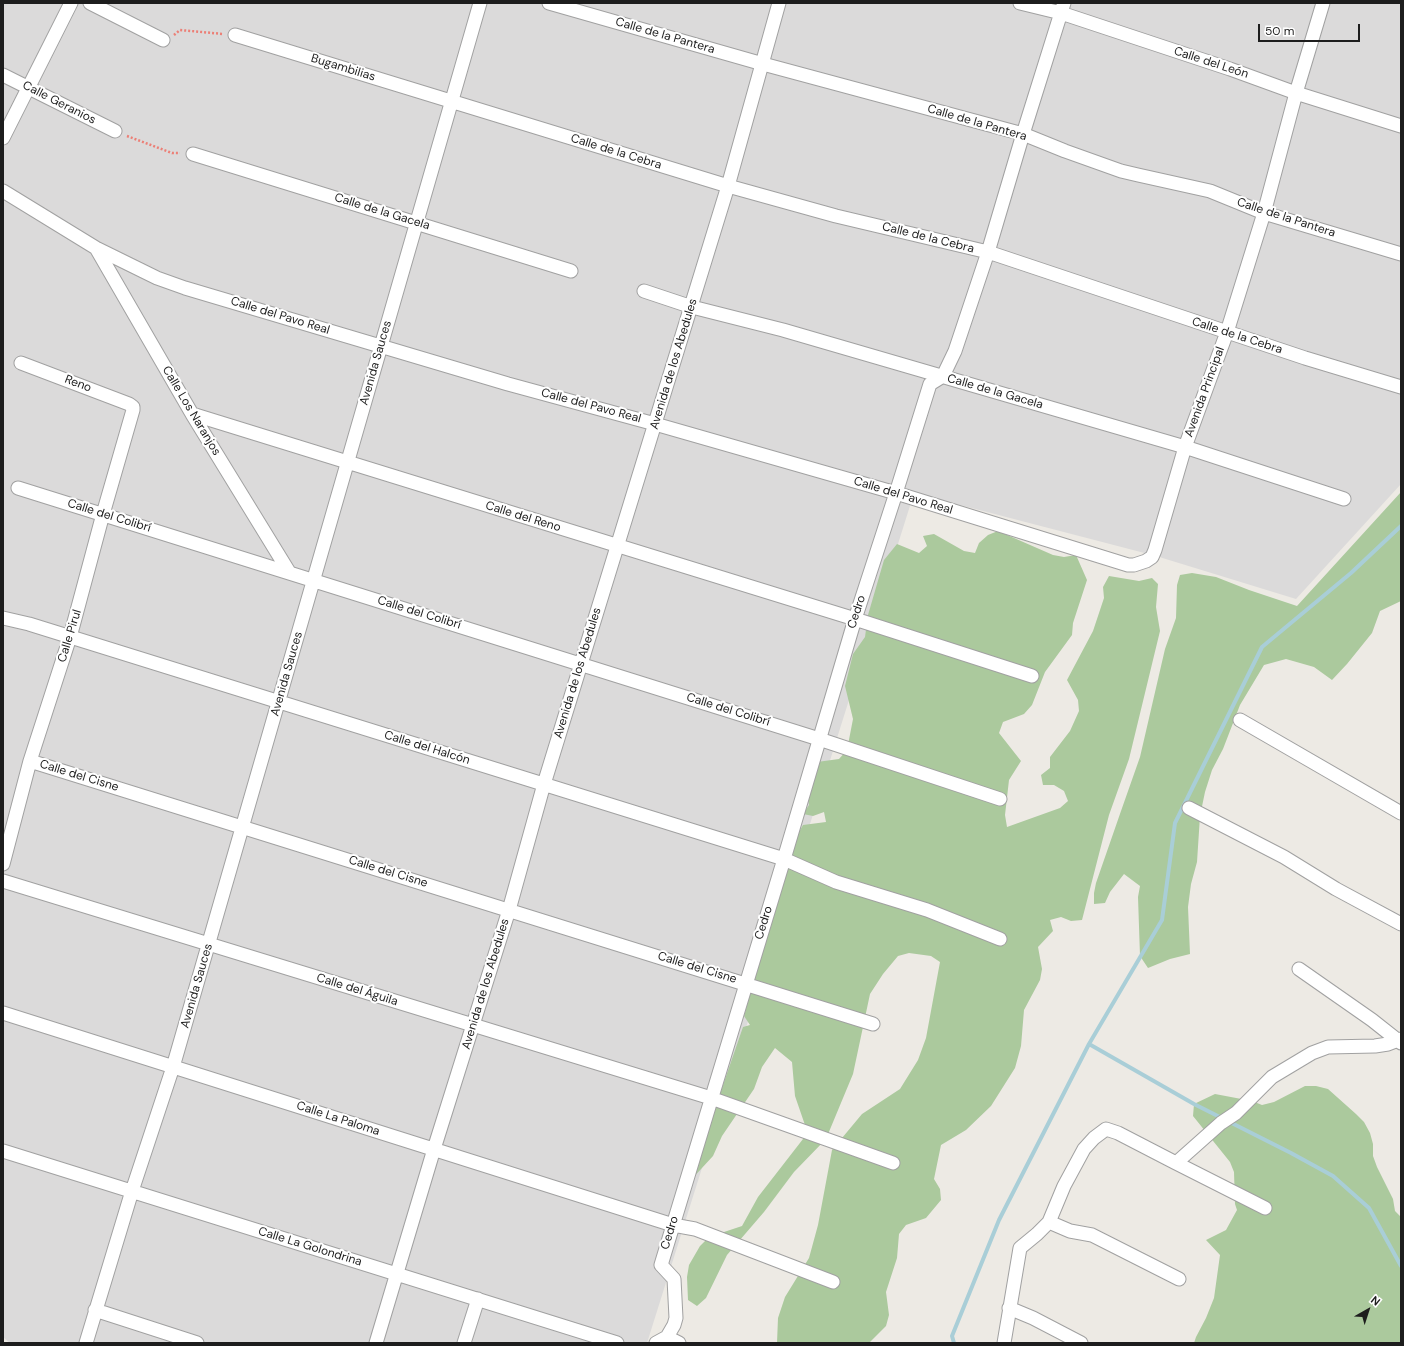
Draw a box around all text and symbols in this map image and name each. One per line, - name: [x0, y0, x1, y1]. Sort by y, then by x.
- street label: Calle de la Pantera: [614, 15, 716, 57]
- scale bar: [1260, 16, 1362, 42]
- text: 50 m: [1265, 23, 1294, 39]
- street label: Calle del León: [1172, 44, 1250, 82]
- street label: Bugambilias: [309, 51, 377, 85]
- street label: Calle Geranios: [20, 78, 98, 128]
- street label: Calle de la Pantera: [926, 102, 1028, 144]
- street label: Calle de la Cebra: [569, 131, 663, 173]
- street label: Calle de la Gacela: [333, 191, 431, 233]
- street label: Calle de la Pantera: [1235, 195, 1337, 241]
- street label: Calle de la Cebra: [880, 220, 976, 256]
- street label: Calle del Pavo Real: [229, 294, 331, 338]
- street label: Avenida de los Abedules: [647, 297, 701, 431]
- street label: Calle de la Cebra: [1190, 315, 1284, 357]
- street label: Avenida Sauces: [357, 319, 395, 407]
- street label: Avenida Principal: [1182, 345, 1228, 439]
- street label: Calle Los Naranjos: [159, 364, 223, 458]
- street label: Calle de la Gacela: [945, 371, 1045, 413]
- street label: Reno: [63, 372, 93, 396]
- street label: Calle del Pavo Real: [539, 386, 643, 426]
- street label: Calle del Pavo Real: [852, 474, 954, 518]
- street label: Calle del Colibrí: [65, 496, 153, 536]
- street label: Calle del Reno: [483, 499, 563, 535]
- street label: Calle del Colibrí: [375, 593, 463, 633]
- street label: Cedro: [845, 593, 869, 631]
- street label: Avenida de los Abedules: [551, 606, 605, 740]
- street label: Calle Pirul: [55, 608, 85, 664]
- street label: Avenida Sauces: [268, 630, 306, 718]
- street label: Calle del Colibrí: [684, 690, 772, 730]
- street label: Calle del Halcón: [382, 728, 472, 768]
- street label: Calle del Cisne: [38, 757, 120, 795]
- street label: Calle del Cisne: [347, 853, 429, 891]
- street label: Cedro: [752, 905, 776, 941]
- street label: Avenida de los Abedules: [459, 917, 513, 1051]
- street label: Avenida Sauces: [178, 942, 216, 1030]
- street label: Calle del Cisne: [656, 949, 738, 987]
- street label: Calle del Águila: [315, 971, 399, 1009]
- street label: Calle La Paloma: [295, 1099, 381, 1139]
- street label: Cedro: [658, 1215, 682, 1251]
- street label: Calle La Golondrina: [256, 1224, 364, 1270]
- north arrow: [1348, 1290, 1388, 1330]
- text: N: [1368, 1293, 1383, 1309]

